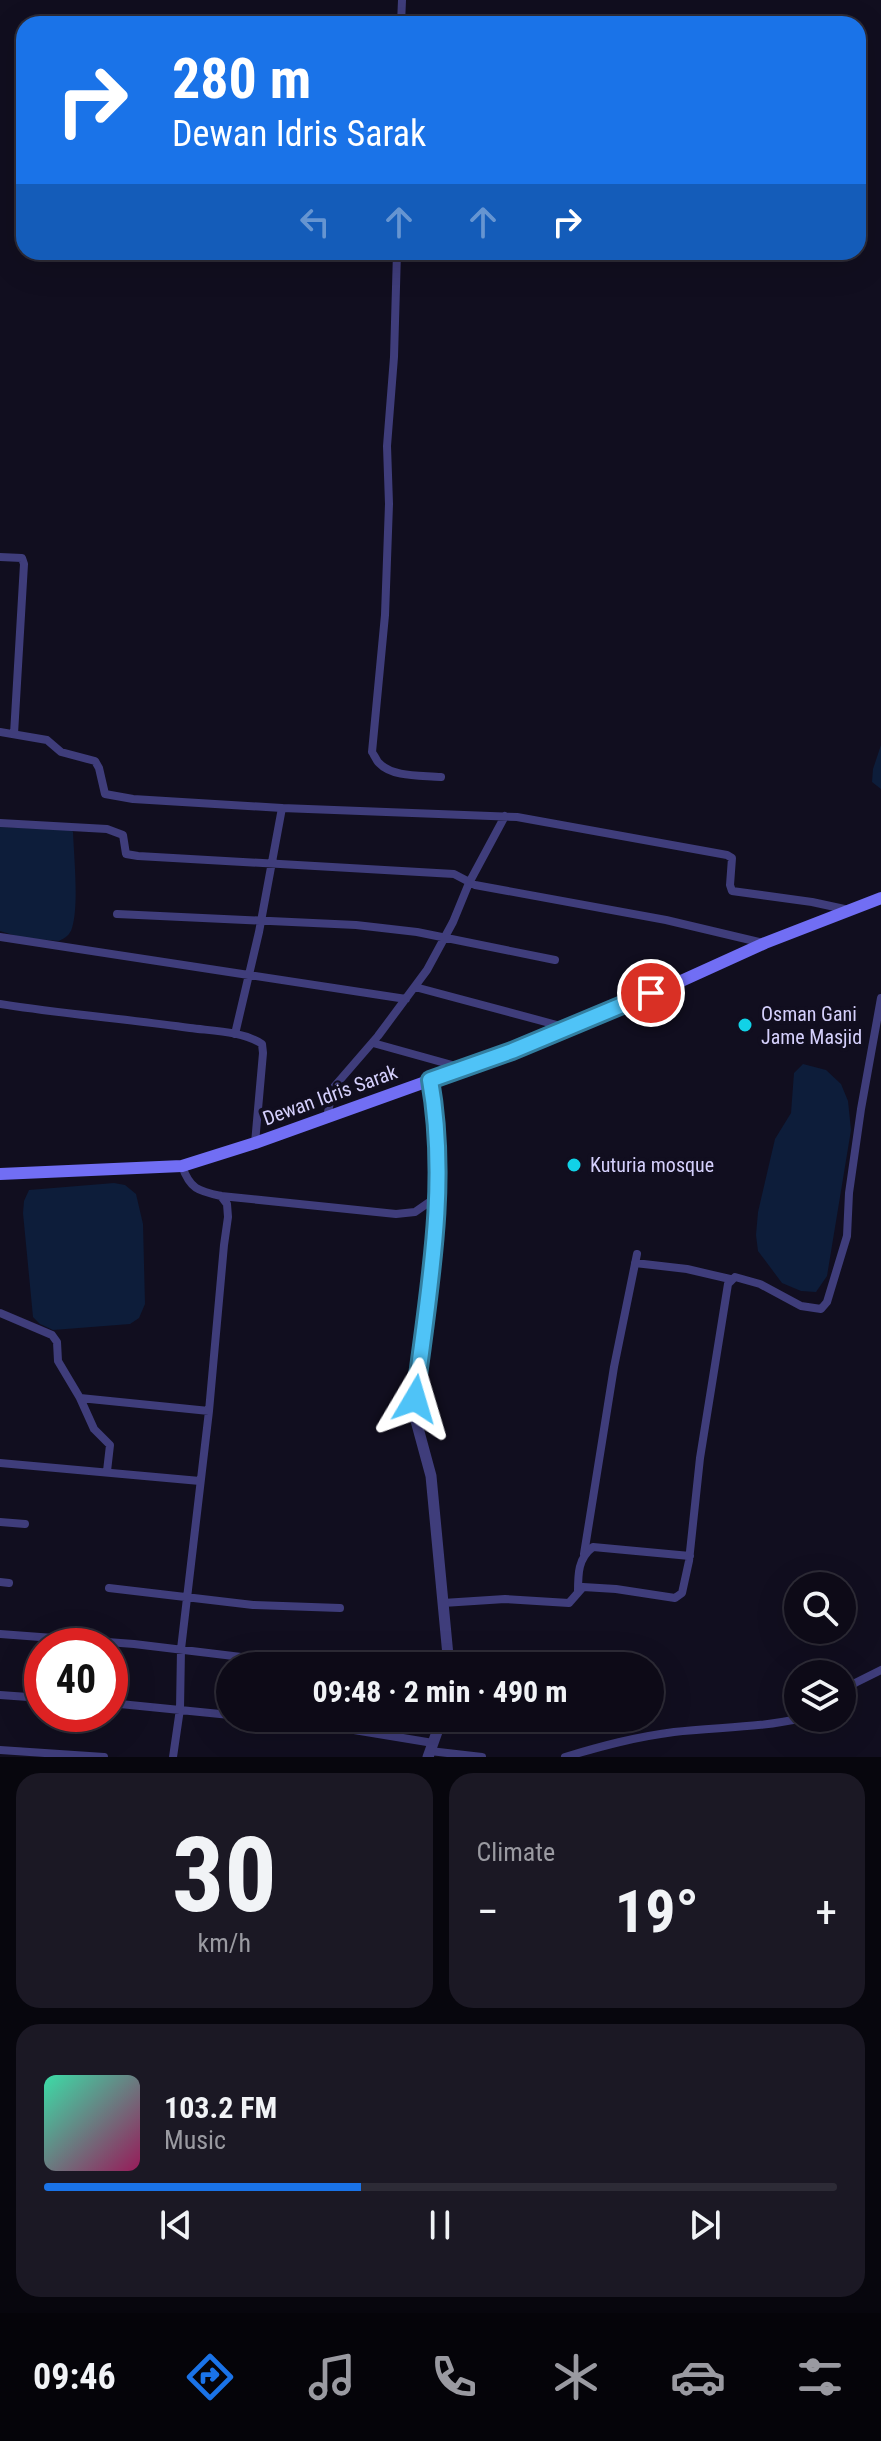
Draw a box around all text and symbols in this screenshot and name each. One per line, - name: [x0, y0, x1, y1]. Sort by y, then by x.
- text: 280 m: [172, 46, 311, 112]
- icon: right: [40, 48, 144, 152]
- text: Dewan Idris Sarak: [172, 113, 426, 155]
- icon: left: [293, 200, 337, 244]
- icon: ahead: [377, 200, 421, 244]
- icon: ahead: [461, 200, 505, 244]
- icon: right: [545, 200, 589, 244]
- pin: [617, 959, 685, 1027]
- icon: arrive: [629, 971, 673, 1015]
- place label: Osman Gani Jame Masjid: [761, 1002, 862, 1049]
- marker: Osman Gani Jame Masjid: [736, 1016, 754, 1034]
- street label: Dewan Idris Sarak: [260, 1060, 400, 1130]
- place label: Kuturia mosque: [590, 1153, 714, 1177]
- marker: Kuturia mosque: [565, 1156, 583, 1174]
- position arrow: [373, 1357, 457, 1441]
- map controls: [784, 1572, 856, 1732]
- button: search: [784, 1572, 856, 1644]
- speed limit sign: 40: [24, 1628, 128, 1732]
- button: layers: [784, 1660, 856, 1732]
- text: 09:48 · 2 min · 490 m: [313, 1674, 567, 1709]
- text: 30: [172, 1815, 277, 1936]
- text: Climate: [477, 1837, 555, 1867]
- text: 19°: [615, 1876, 699, 1947]
- text: −: [477, 1886, 499, 1938]
- text: +: [815, 1886, 837, 1938]
- text: km/h: [198, 1928, 251, 1958]
- text: 103.2 FM: [164, 2090, 277, 2125]
- text: Music: [164, 2125, 226, 2155]
- icon: previous: [154, 2203, 198, 2247]
- icon: pause: [418, 2203, 462, 2247]
- icon: next: [683, 2203, 727, 2247]
- icon: directions: [182, 2349, 238, 2405]
- icon: music: [304, 2349, 360, 2405]
- icon: phone: [426, 2349, 482, 2405]
- icon: climate: [548, 2349, 604, 2405]
- icon: car: [670, 2349, 726, 2405]
- icon: filters: [792, 2349, 848, 2405]
- text: 09:46: [33, 2356, 116, 2398]

